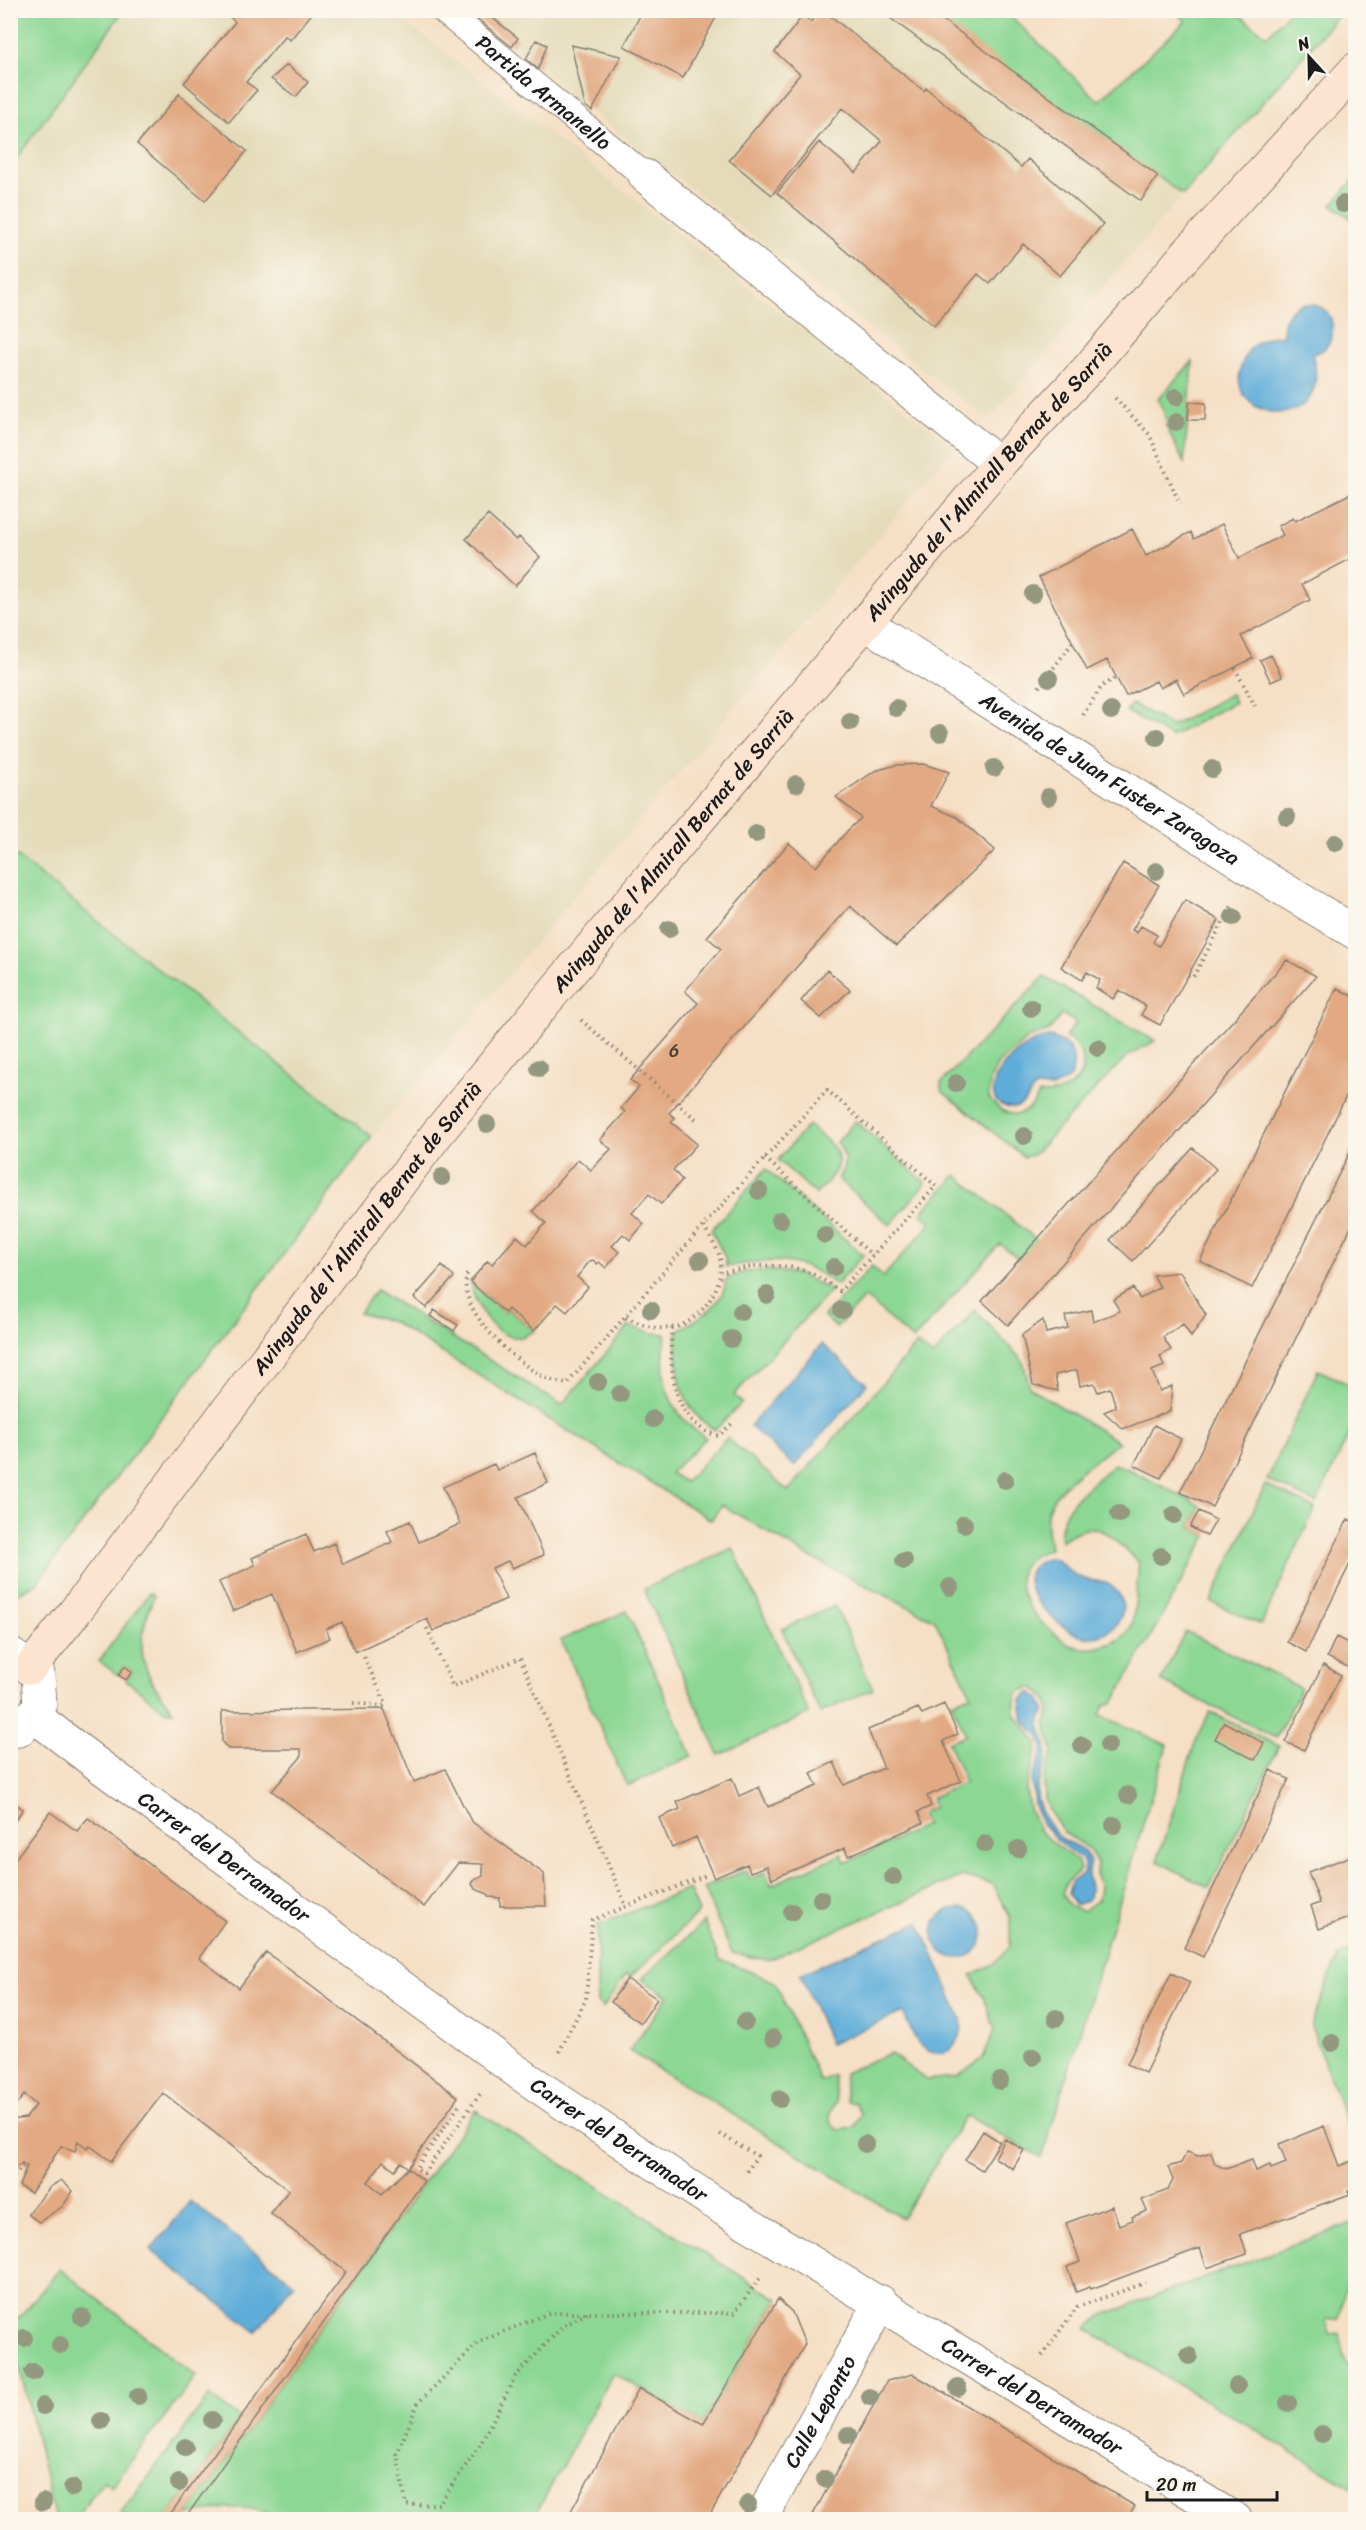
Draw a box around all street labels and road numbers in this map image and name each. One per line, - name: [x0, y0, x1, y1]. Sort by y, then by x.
- street label: Partida Armanello: [467, 25, 620, 160]
- street label: Avinguda de l'Almirall Bernat de Sarrià: [854, 333, 1123, 631]
- street label: Avenida de Juan Fuster Zaragoza: [971, 681, 1248, 876]
- street label: Avinguda de l'Almirall Bernat de Sarrià: [541, 700, 804, 1002]
- street label: Avinguda de l'Almirall Bernat de Sarrià: [241, 1072, 492, 1384]
- street label: Carrer del Derramador: [129, 1781, 320, 1934]
- street label: Carrer del Derramador: [522, 2067, 717, 2214]
- street label: Carrer del Derramador: [934, 2326, 1131, 2467]
- street label: Calle Lepanto: [773, 2348, 867, 2475]

